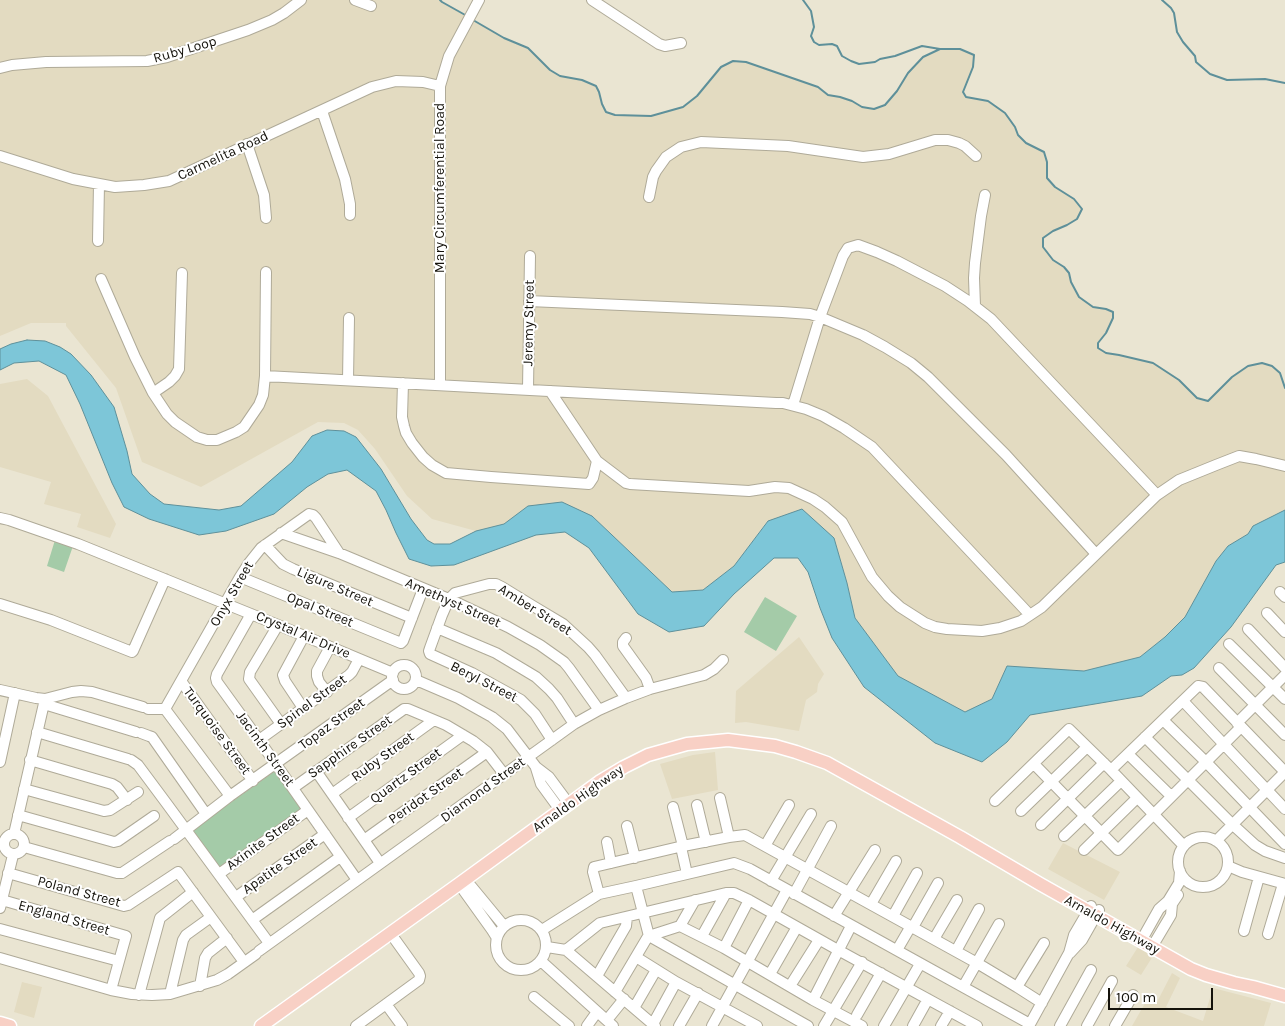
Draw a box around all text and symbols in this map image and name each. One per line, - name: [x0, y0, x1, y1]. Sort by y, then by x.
- street label: Ruby Loop: [151, 33, 219, 67]
- street label: Mary Circumferential Road: [432, 103, 448, 273]
- street label: Carmelita Road: [175, 128, 271, 184]
- street label: Jeremy Street: [520, 280, 538, 366]
- street label: Onyx Street: [206, 558, 258, 630]
- street label: Ligure Street: [294, 563, 376, 611]
- street label: Amethyst Street: [403, 574, 503, 632]
- street label: Amber Street: [495, 581, 575, 639]
- street label: Opal Street: [284, 589, 356, 631]
- street label: Crystal Air Drive: [253, 608, 353, 662]
- street label: Beryl Street: [448, 658, 520, 706]
- street label: Spinel Street: [274, 671, 350, 733]
- street label: Turquoise Street: [180, 684, 254, 778]
- street label: Topaz Street: [296, 694, 368, 754]
- street label: Jacinth Street: [232, 708, 298, 790]
- street label: Sapphire Street: [305, 712, 395, 782]
- street label: Ruby Street: [348, 729, 418, 785]
- street label: Quartz Street: [367, 745, 445, 807]
- street label: Diamond Street: [437, 754, 529, 826]
- street label: Arnaldo Highway: [529, 762, 627, 836]
- street label: Peridot Street: [385, 764, 467, 828]
- street label: Axinite Street: [223, 810, 303, 874]
- street label: Apatite Street: [239, 834, 321, 898]
- street label: Poland Street: [36, 873, 122, 911]
- street label: Arnaldo Highway: [1061, 892, 1163, 958]
- street label: England Street: [16, 897, 112, 939]
- scale bar: [1110, 978, 1215, 1010]
- text: 100 m: [1116, 988, 1156, 1006]

